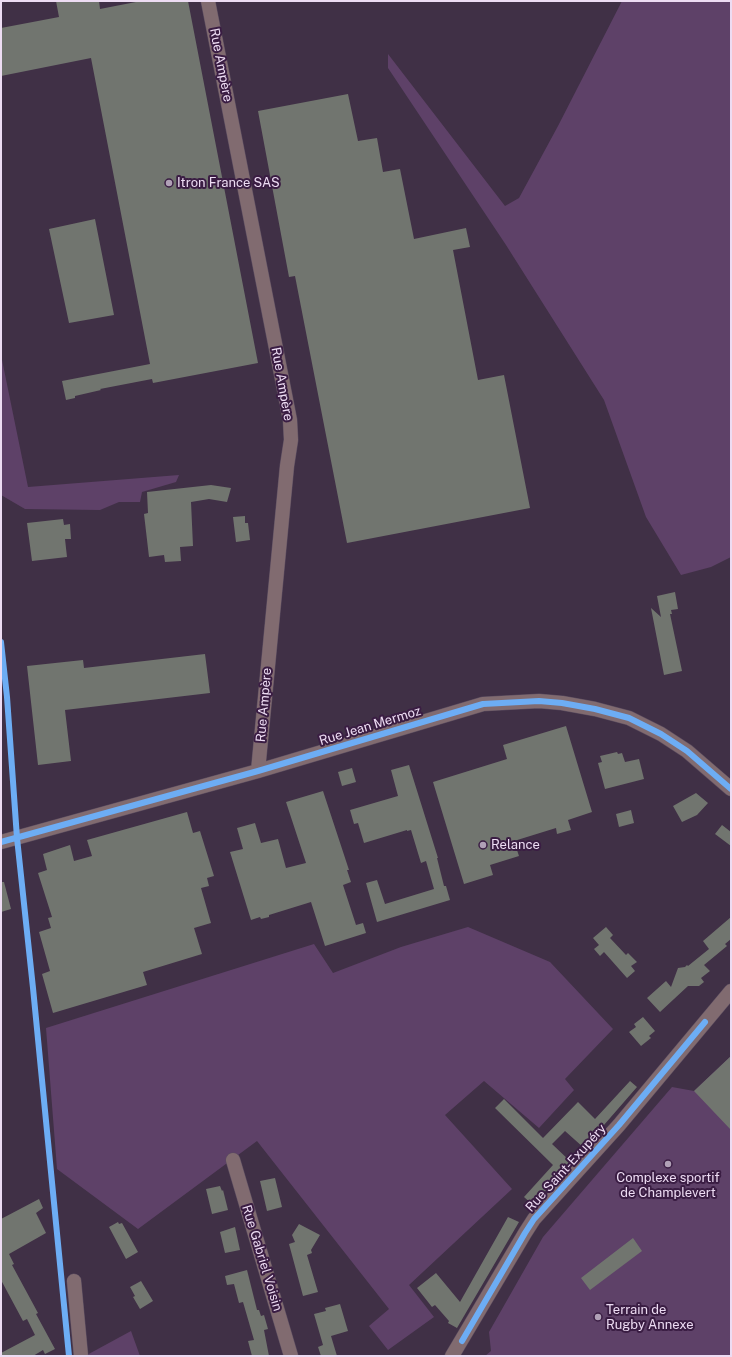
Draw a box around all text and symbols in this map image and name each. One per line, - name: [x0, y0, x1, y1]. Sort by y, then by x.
- street label: Rue Ampère: [206, 27, 236, 103]
- place label: Itron France SAS: [177, 175, 280, 191]
- marker: Itron France SAS: [164, 178, 174, 188]
- street label: Rue Ampère: [268, 346, 296, 422]
- street label: Rue Ampère: [253, 667, 275, 743]
- street label: Rue Jean Mermoz: [317, 703, 423, 749]
- place label: Relance: [491, 837, 540, 853]
- marker: Relance: [478, 840, 488, 850]
- street label: Rue Saint-Exupéry: [522, 1121, 610, 1215]
- marker: Complexe sportif de Champlevert: [663, 1159, 673, 1169]
- place label: Complexe sportif de Champlevert: [616, 1170, 720, 1201]
- street label: Rue Gabriel Voisin: [238, 1203, 286, 1313]
- place label: Terrain de Rugby Annexe: [606, 1302, 694, 1333]
- marker: Terrain de Rugby Annexe: [593, 1312, 603, 1322]

